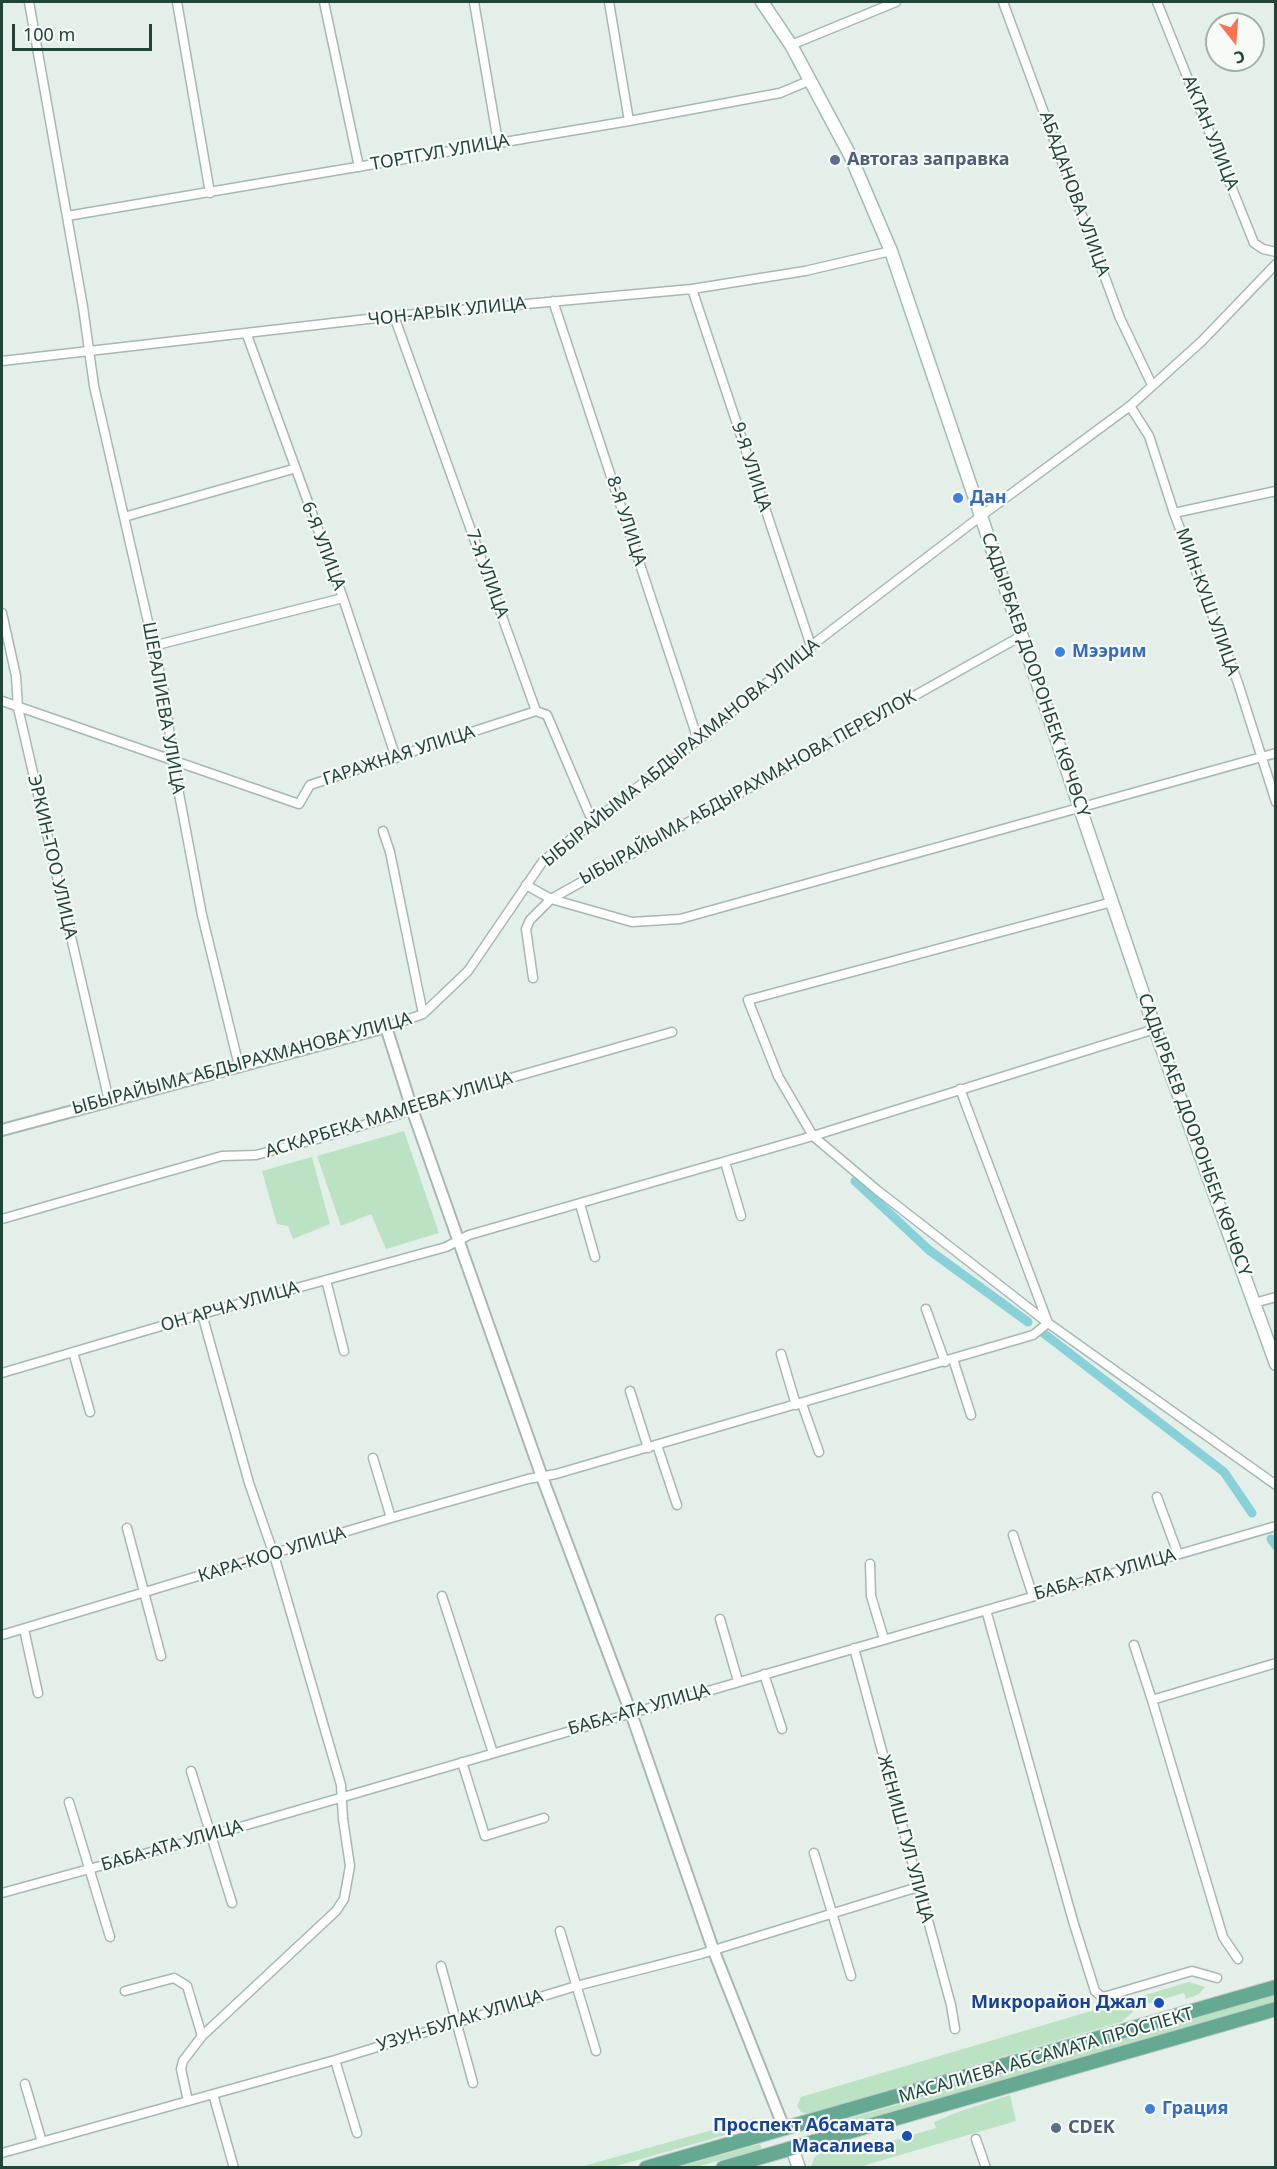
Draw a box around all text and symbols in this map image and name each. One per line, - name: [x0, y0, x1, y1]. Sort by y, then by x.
- scale bar: [15, 12, 154, 50]
- north arrow: [1205, 12, 1265, 72]
- text: 100 m: [23, 22, 75, 46]
- text: С: [1232, 45, 1248, 69]
- street label: АКТАН УЛИЦА: [1177, 73, 1243, 193]
- street label: АБАДАНОВА УЛИЦА: [1034, 109, 1114, 279]
- street label: ТОРТГУЛ УЛИЦА: [369, 130, 511, 176]
- place label: Автогаз заправка: [847, 149, 1009, 171]
- marker: Автогаз заправка: [828, 153, 842, 167]
- street label: ЧОН-АРЫК УЛИЦА: [367, 293, 527, 331]
- street label: 9-Я УЛИЦА: [726, 420, 776, 514]
- street label: 8-Я УЛИЦА: [601, 474, 651, 568]
- place label: Дан: [970, 487, 1007, 509]
- marker: Дан: [951, 491, 965, 505]
- street label: 6-Я УЛИЦА: [296, 499, 350, 593]
- street label: МИН-КУШ УЛИЦА: [1170, 525, 1244, 679]
- street label: 7-Я УЛИЦА: [461, 527, 513, 621]
- street label: САДЫРБАЕВ ДООРОНБЕК КӨЧӨСҮ: [976, 530, 1094, 820]
- street label: ШЕРАЛИЕВА УЛИЦА: [137, 620, 189, 796]
- street label: ЫБЫРАЙЫМА АБДЫРАХМАНОВА УЛИЦА: [538, 634, 824, 872]
- place label: Мээрим: [1072, 641, 1146, 663]
- marker: Мээрим: [1053, 645, 1067, 659]
- street label: ЫБЫРАЙЫМА АБДЫРАХМАНОВА ПЕРЕУЛОК: [576, 686, 920, 890]
- street label: ГАРАЖНАЯ УЛИЦА: [320, 721, 478, 791]
- street label: ЭРКИН-ТОО УЛИЦА: [23, 773, 81, 941]
- street label: САДЫРБАЕВ ДООРОНБЕК КӨЧӨСҮ: [1133, 991, 1255, 1279]
- street label: ЫБЫРАЙЫМА АБДЫРАХМАНОВА УЛИЦА: [70, 1008, 414, 1120]
- street label: АСКАРБЕКА МАМЕЕВА УЛИЦА: [263, 1067, 515, 1163]
- street label: ОН АРЧА УЛИЦА: [158, 1277, 302, 1337]
- street label: КАРА-КОО УЛИЦА: [195, 1522, 349, 1588]
- street label: БАБА-АТА УЛИЦА: [1032, 1544, 1178, 1606]
- street label: БАБА-АТА УЛИЦА: [566, 1679, 712, 1741]
- street label: ЖЕНИШ ГУЛ УЛИЦА: [872, 1753, 938, 1925]
- street label: БАБА-АТА УЛИЦА: [99, 1815, 245, 1877]
- street label: УЗУН-БУЛАК УЛИЦА: [374, 1985, 546, 2057]
- place label: Микрорайон Джал: [971, 1992, 1147, 2014]
- marker: Микрорайон Джал: [1152, 1996, 1166, 2010]
- street label: МАСАЛИЕВА АБСАМАТА ПРОСПЕКТ: [896, 2004, 1196, 2108]
- place label: Грация: [1162, 2098, 1228, 2120]
- marker: Грация: [1143, 2102, 1157, 2116]
- place label: Проспект Абсамата Масалиева: [713, 2115, 895, 2158]
- place label: CDEK: [1068, 2117, 1115, 2139]
- marker: CDEK: [1049, 2121, 1063, 2135]
- marker: Проспект Абсамата Масалиева: [900, 2129, 914, 2143]

